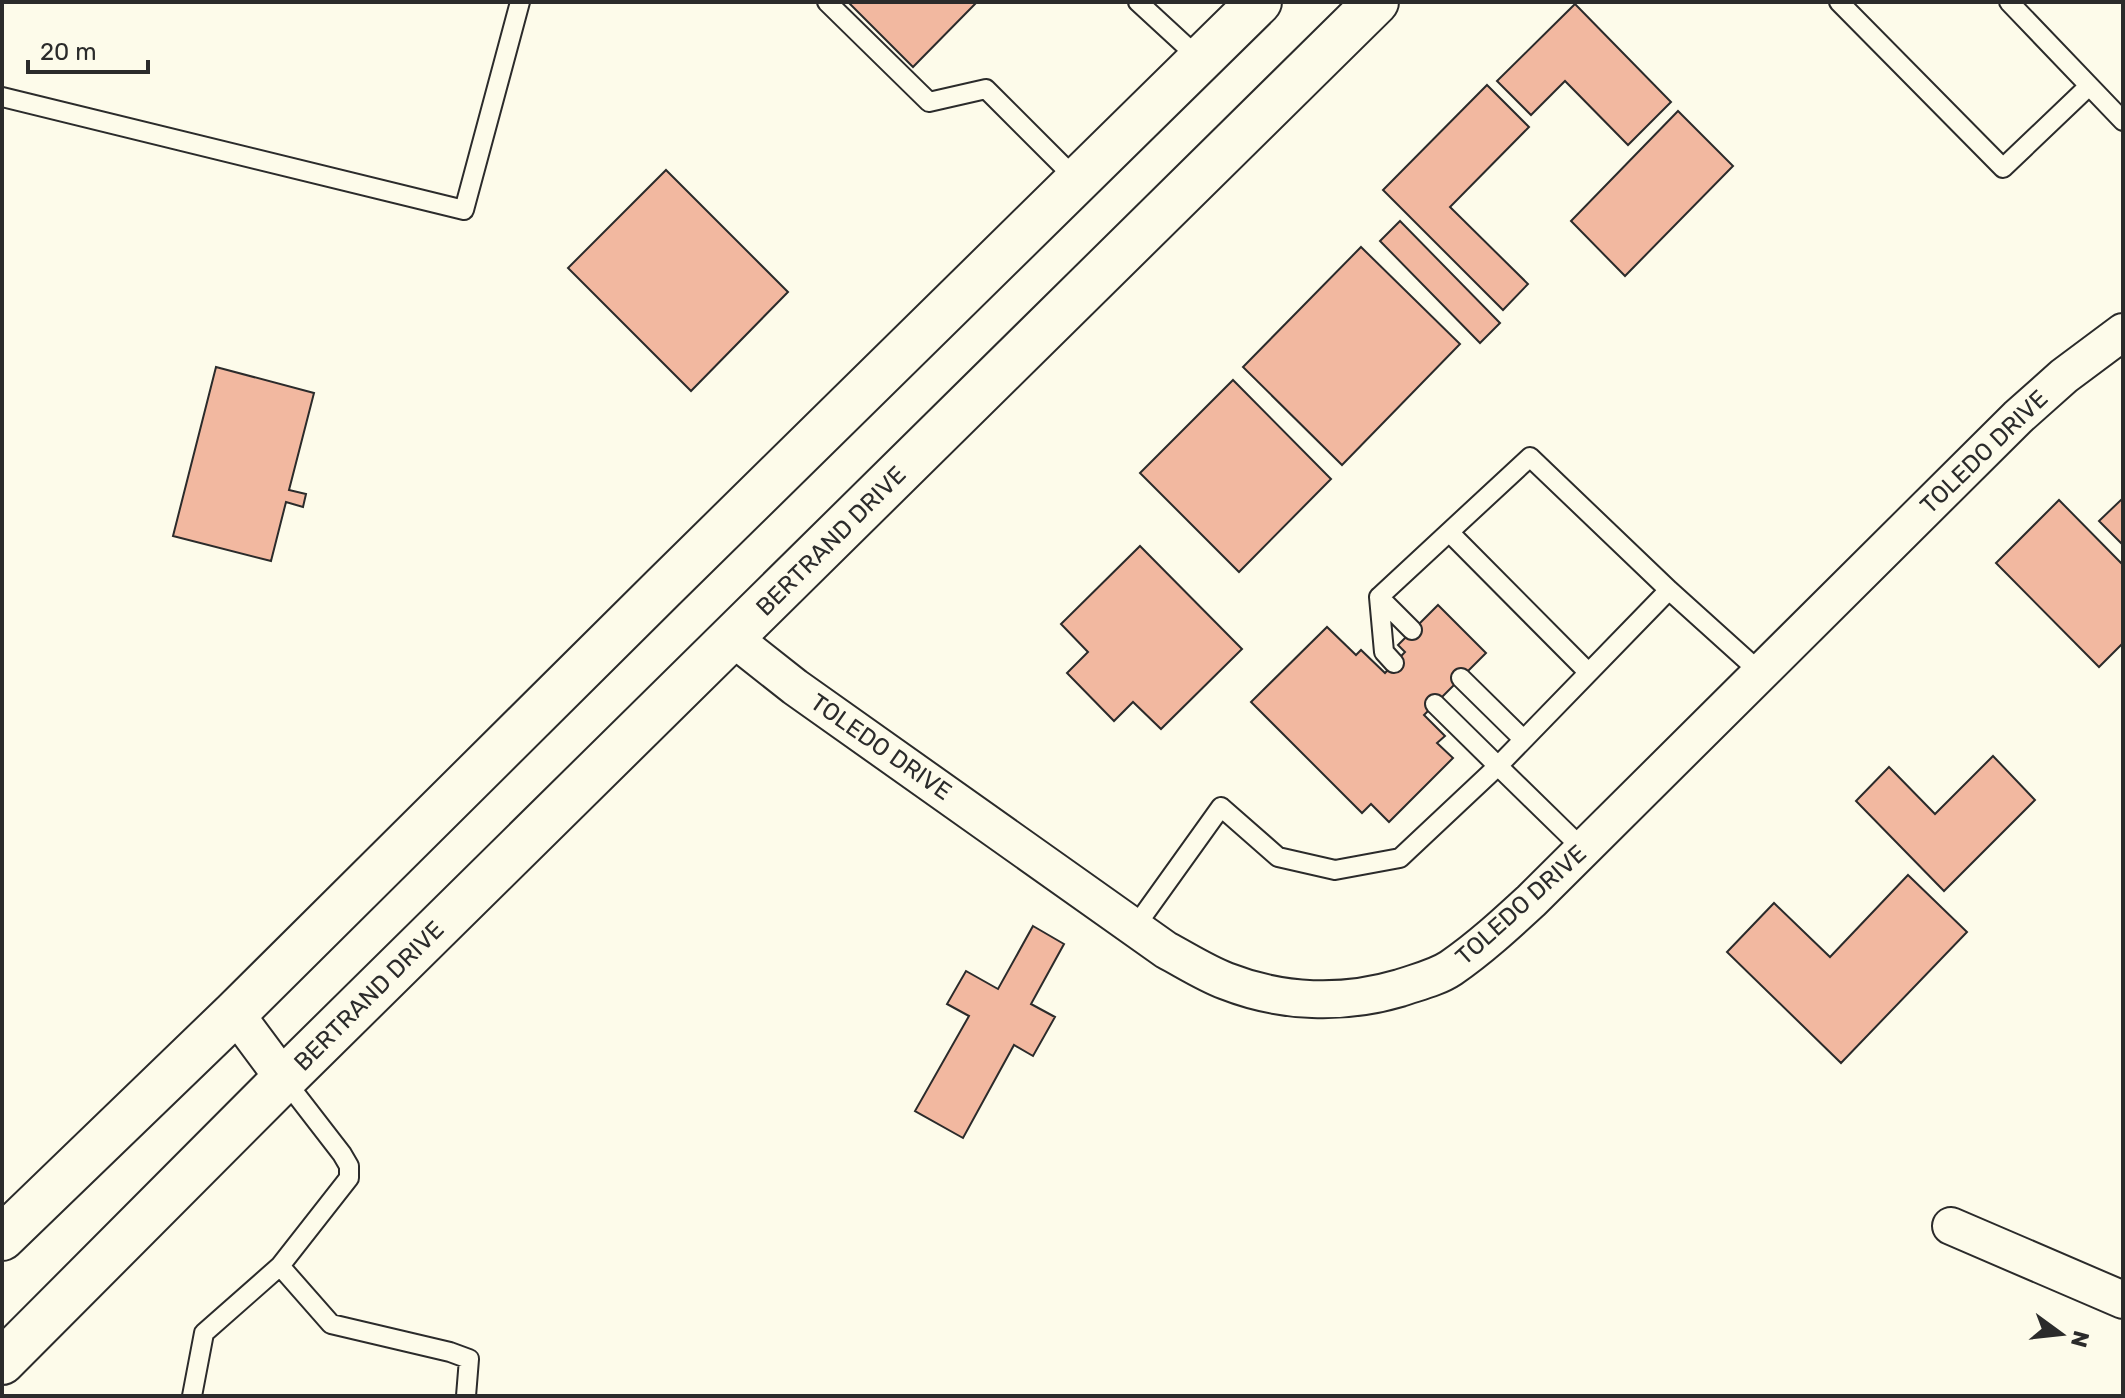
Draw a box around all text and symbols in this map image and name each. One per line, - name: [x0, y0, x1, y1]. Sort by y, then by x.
- scale bar: [28, 24, 148, 74]
- text: 20 m: [40, 38, 97, 66]
- street label: TOLEDO DRIVE: [1915, 384, 2053, 520]
- street label: BERTRAND DRIVE: [750, 460, 912, 622]
- street label: TOLEDO DRIVE: [805, 688, 957, 806]
- street label: TOLEDO DRIVE: [1450, 839, 1592, 971]
- street label: BERTRAND DRIVE: [288, 915, 450, 1077]
- north arrow: [2021, 1294, 2101, 1374]
- text: N: [2065, 1328, 2095, 1350]

